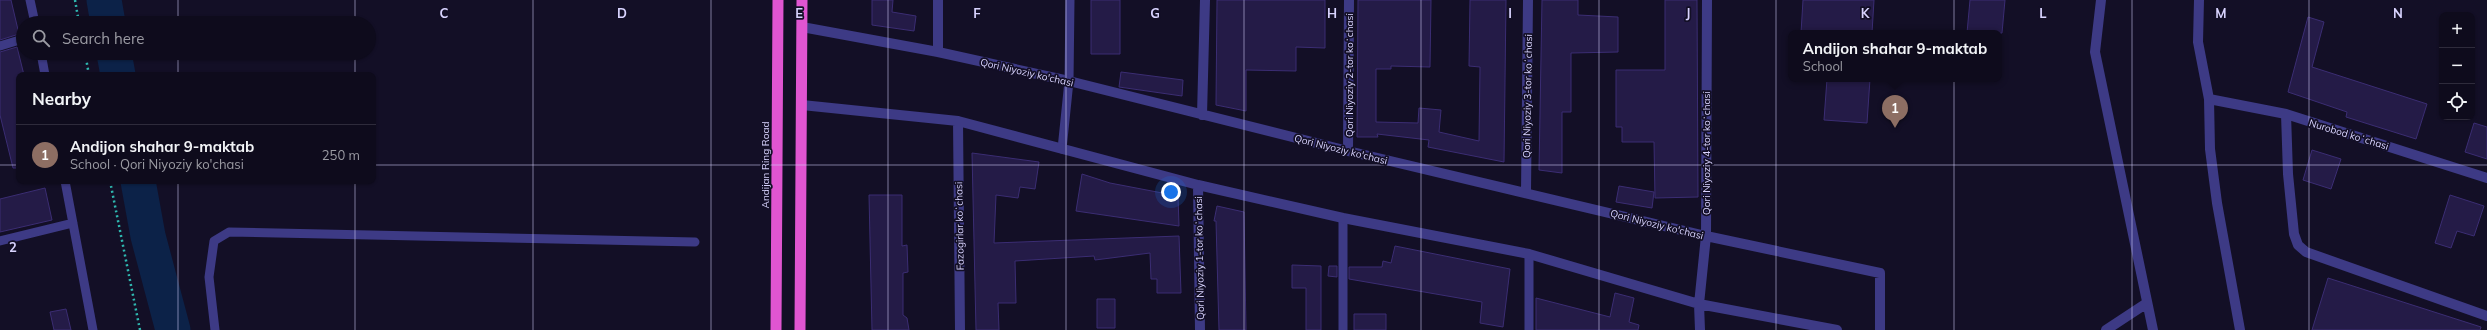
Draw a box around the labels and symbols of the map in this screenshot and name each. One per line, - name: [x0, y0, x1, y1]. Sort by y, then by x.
- text: C: [440, 5, 449, 21]
- text: D: [617, 5, 627, 21]
- text: E: [795, 5, 803, 21]
- text: F: [973, 5, 981, 21]
- text: G: [1150, 5, 1160, 21]
- text: H: [1327, 5, 1337, 21]
- text: I: [1508, 5, 1512, 21]
- text: J: [1686, 5, 1690, 21]
- text: K: [1861, 5, 1871, 21]
- text: L: [2039, 5, 2047, 21]
- text: M: [2215, 5, 2227, 21]
- text: N: [2393, 5, 2403, 21]
- street label: Qori Niyoziy 2-tor koʻchasi: [1343, 13, 1356, 137]
- street label: Qori Niyoziy 3-tor koʻchasi: [1520, 34, 1535, 158]
- street label: Qori Niyoziy ko'chasi: [979, 55, 1075, 90]
- street label: Qori Niyoziy 4-tor koʻchasi: [1700, 91, 1713, 215]
- pin: 1: [1882, 95, 1908, 128]
- street label: Nurobod koʻchasi: [2307, 116, 2390, 153]
- street label: Andijan Ring Road: [759, 122, 772, 208]
- street label: Qori Niyoziy ko'chasi: [1293, 132, 1389, 167]
- street label: Fazogirlar koʻchasi: [952, 182, 967, 270]
- your location: [1161, 182, 1181, 202]
- street label: Qori Niyoziy 1-tor koʻchasi: [1192, 196, 1207, 320]
- street label: Qori Niyoziy ko'chasi: [1609, 207, 1705, 242]
- text: 2: [9, 239, 17, 255]

